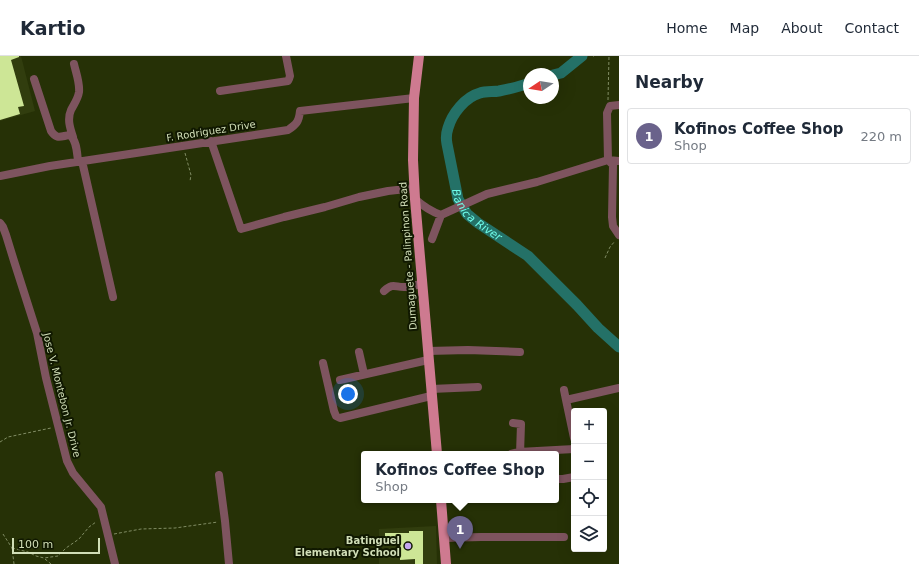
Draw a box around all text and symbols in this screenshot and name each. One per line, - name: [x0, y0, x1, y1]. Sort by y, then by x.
- text: Kartio: [20, 17, 86, 39]
- text: Home: [666, 20, 708, 36]
- text: Map: [730, 20, 759, 36]
- text: About: [781, 20, 823, 36]
- text: Contact: [845, 20, 899, 36]
- north arrow: [523, 68, 559, 104]
- text: Nearby: [635, 72, 704, 92]
- street label: F. Rodriguez Drive: [166, 119, 256, 143]
- text: Kofinos Coffee Shop: [674, 120, 843, 138]
- text: 1: [644, 129, 654, 144]
- text: 220 m: [860, 129, 902, 144]
- text: Shop: [674, 138, 707, 153]
- street label: Dumaguete - Palinpinon Road: [397, 182, 419, 330]
- water label: Banica River: [450, 188, 506, 244]
- street label: Jose V. Montebon Jr. Drive: [41, 331, 83, 458]
- your location: [338, 384, 358, 404]
- map controls: [571, 408, 607, 552]
- button: +: [571, 408, 607, 444]
- button: −: [571, 444, 607, 480]
- popup: [361, 451, 559, 503]
- text: Kofinos Coffee Shop: [375, 461, 545, 479]
- text: Shop: [375, 479, 408, 494]
- button: locate: [571, 480, 607, 516]
- pin: 1: [447, 516, 473, 549]
- button: layers: [571, 516, 607, 552]
- place label: Batinguel Elementary School: [295, 535, 400, 558]
- scale bar: [12, 536, 100, 555]
- text: 100 m: [18, 538, 53, 551]
- marker: Batinguel Elementary School: [403, 541, 413, 551]

